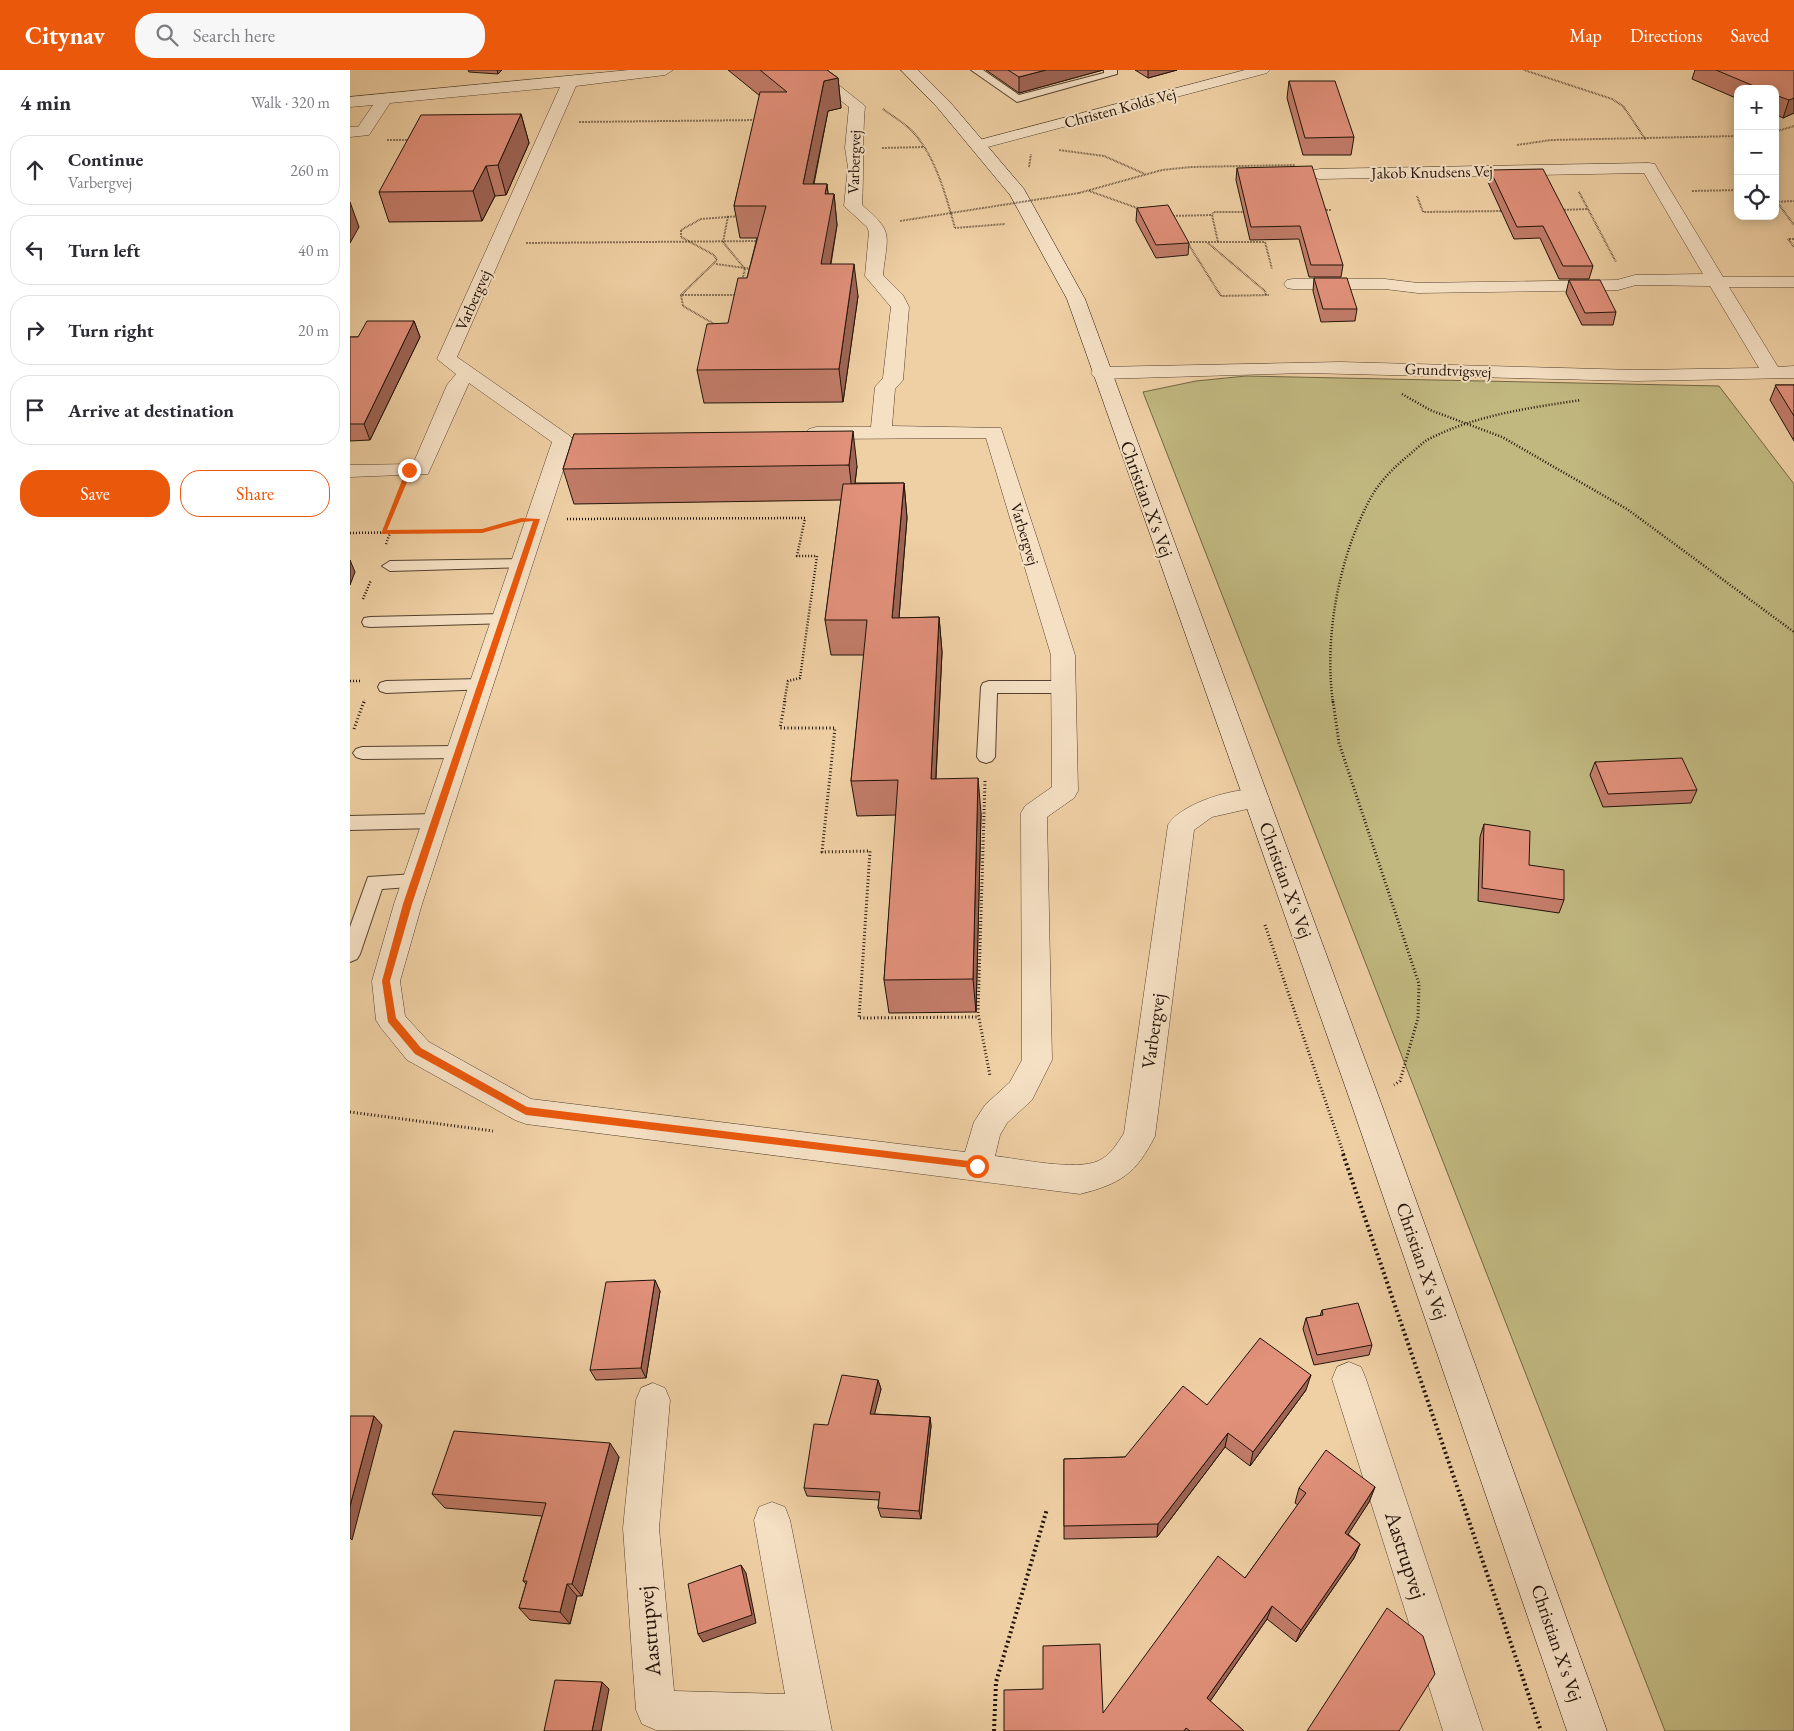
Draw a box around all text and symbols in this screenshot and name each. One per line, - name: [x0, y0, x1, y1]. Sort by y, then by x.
- search box: [135, 13, 485, 58]
- text: Citynav: [25, 20, 105, 51]
- icon: search: [153, 21, 181, 49]
- text: Search here: [193, 23, 275, 48]
- text: Map: [1570, 24, 1602, 47]
- text: Directions: [1630, 24, 1702, 47]
- text: Saved: [1730, 24, 1769, 47]
- street label: Christen Kolds Vej: [1062, 83, 1178, 133]
- map controls: [1734, 85, 1779, 220]
- button: +: [1734, 85, 1779, 130]
- text: 4 min: [20, 89, 71, 116]
- text: Walk · 320 m: [251, 92, 330, 113]
- street label: Varbergvej: [842, 130, 866, 194]
- button: −: [1734, 130, 1779, 175]
- text: Continue: [68, 147, 143, 172]
- icon: ahead: [21, 156, 49, 184]
- text: 260 m: [290, 160, 329, 181]
- street label: Jakob Knudsens Vej: [1369, 160, 1493, 184]
- text: Varbergvej: [68, 172, 132, 193]
- button: locate: [1734, 175, 1779, 220]
- icon: left: [21, 236, 49, 264]
- text: Turn left: [68, 238, 140, 263]
- text: 40 m: [298, 240, 329, 261]
- street label: Varbergvej: [450, 266, 496, 334]
- icon: right: [21, 316, 49, 344]
- text: Turn right: [68, 318, 154, 343]
- text: 20 m: [298, 320, 329, 341]
- street label: Grundtvigsvej: [1404, 358, 1492, 382]
- icon: arrive: [21, 396, 49, 424]
- text: Arrive at destination: [68, 398, 234, 423]
- street label: Christian X's Vej: [1114, 437, 1180, 561]
- route end: [398, 459, 421, 482]
- button: Save: [20, 470, 170, 517]
- button: Share: [180, 470, 330, 517]
- street label: Varbergvej: [1006, 500, 1044, 568]
- street label: Christian X's Vej: [1253, 818, 1319, 942]
- street label: Varbergvej: [1135, 992, 1171, 1070]
- route start: [966, 1155, 989, 1178]
- street label: Christian X's Vej: [1390, 1199, 1454, 1323]
- street label: Aastrupvej: [1378, 1506, 1434, 1603]
- street label: Christian X's Vej: [1525, 1581, 1589, 1705]
- street label: Aastrupvej: [631, 1585, 667, 1678]

